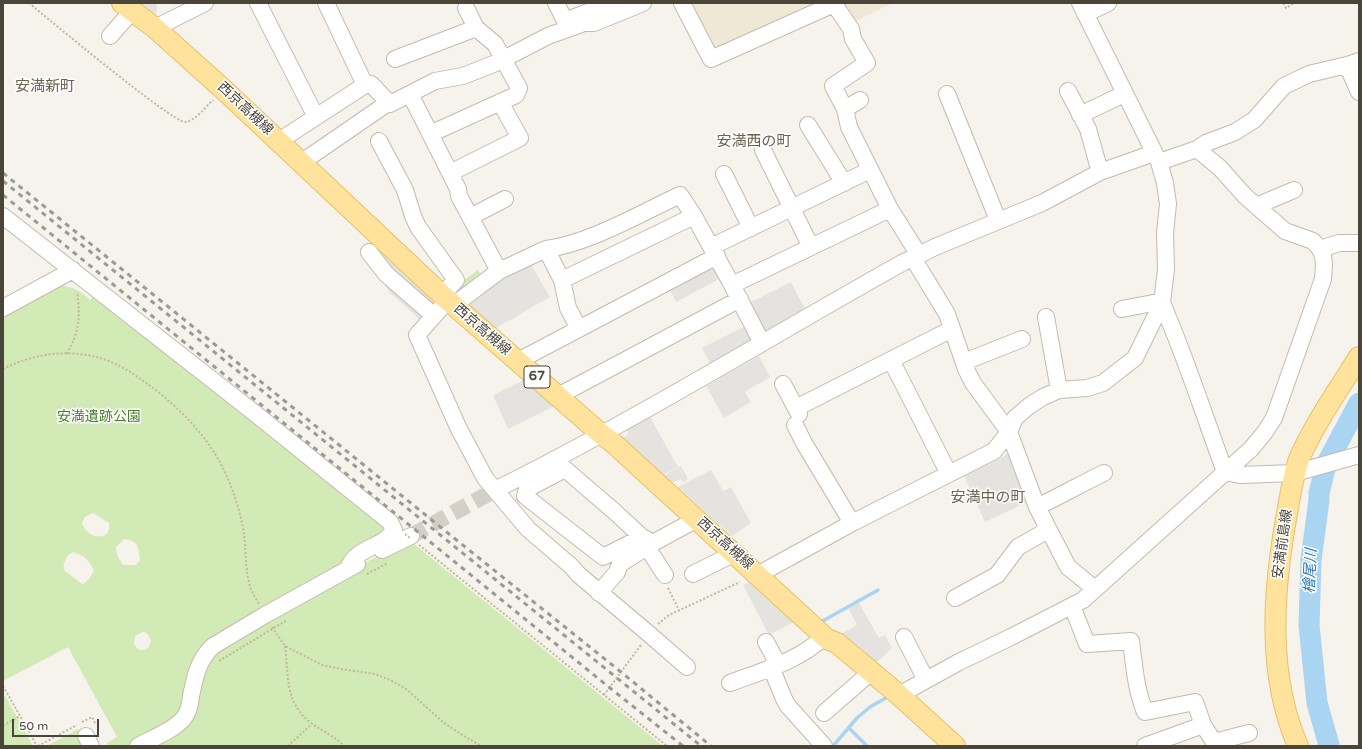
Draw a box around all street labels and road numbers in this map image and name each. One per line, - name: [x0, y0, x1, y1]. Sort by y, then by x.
- street label: 西京高槻線: [214, 79, 276, 139]
- street label: 西京高槻線: [450, 301, 514, 359]
- road number: 67: [524, 366, 550, 388]
- street label: 安満前島線: [1270, 508, 1296, 580]
- street label: 西京高槻線: [693, 514, 757, 574]

